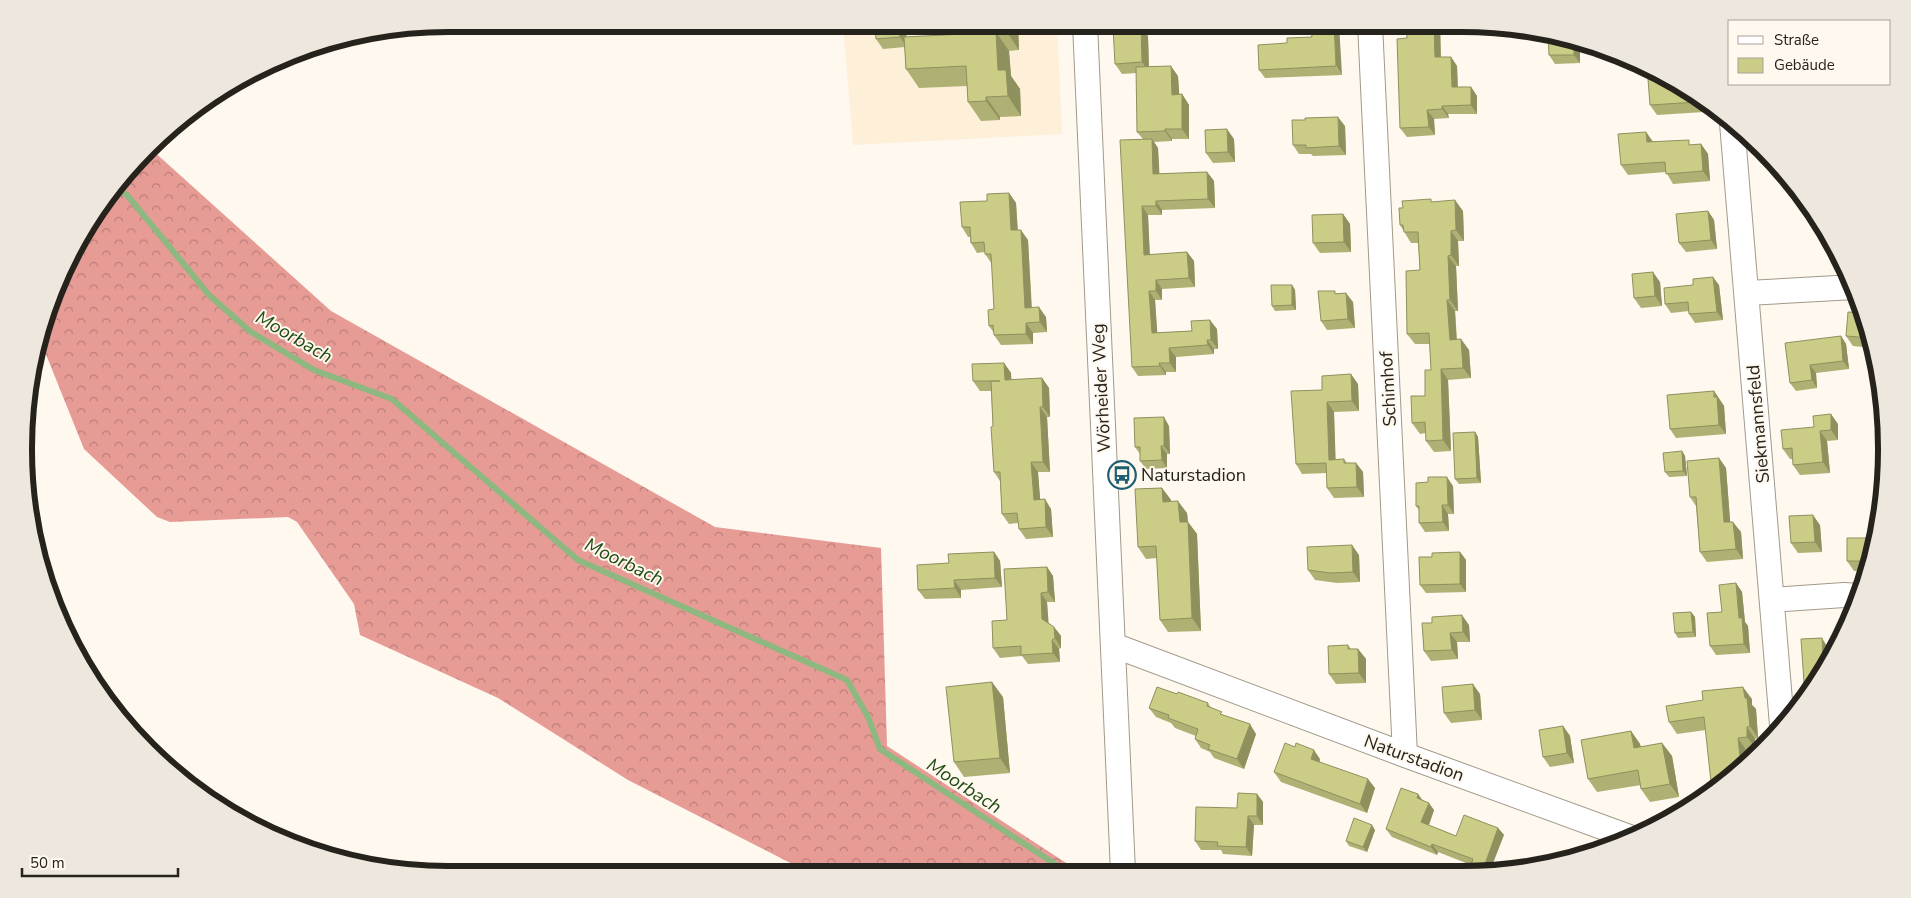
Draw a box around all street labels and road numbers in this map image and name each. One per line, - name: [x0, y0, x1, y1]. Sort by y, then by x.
- street label: Wörheider Weg: [1086, 323, 1116, 453]
- street label: Schimhof: [1374, 350, 1402, 427]
- street label: Siekmannsfeld: [1741, 364, 1775, 484]
- street label: Naturstadion: [1361, 729, 1467, 787]

